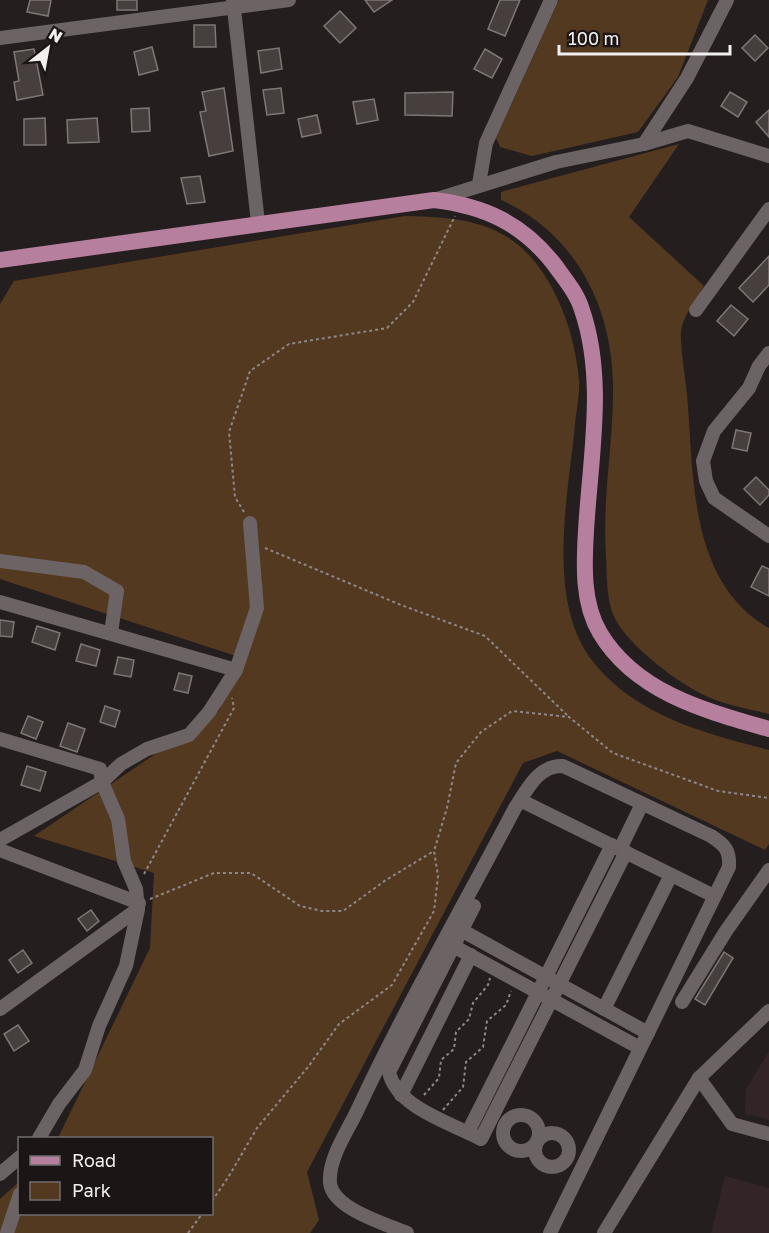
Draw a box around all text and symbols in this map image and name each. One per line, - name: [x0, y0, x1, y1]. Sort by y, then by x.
- north arrow: [18, 18, 78, 78]
- scale bar: [559, 18, 730, 56]
- text: N: [45, 23, 66, 47]
- text: 100 m: [568, 27, 619, 49]
- legend: [18, 1137, 213, 1215]
- text: Road: [72, 1149, 116, 1171]
- text: Park: [72, 1179, 111, 1201]

